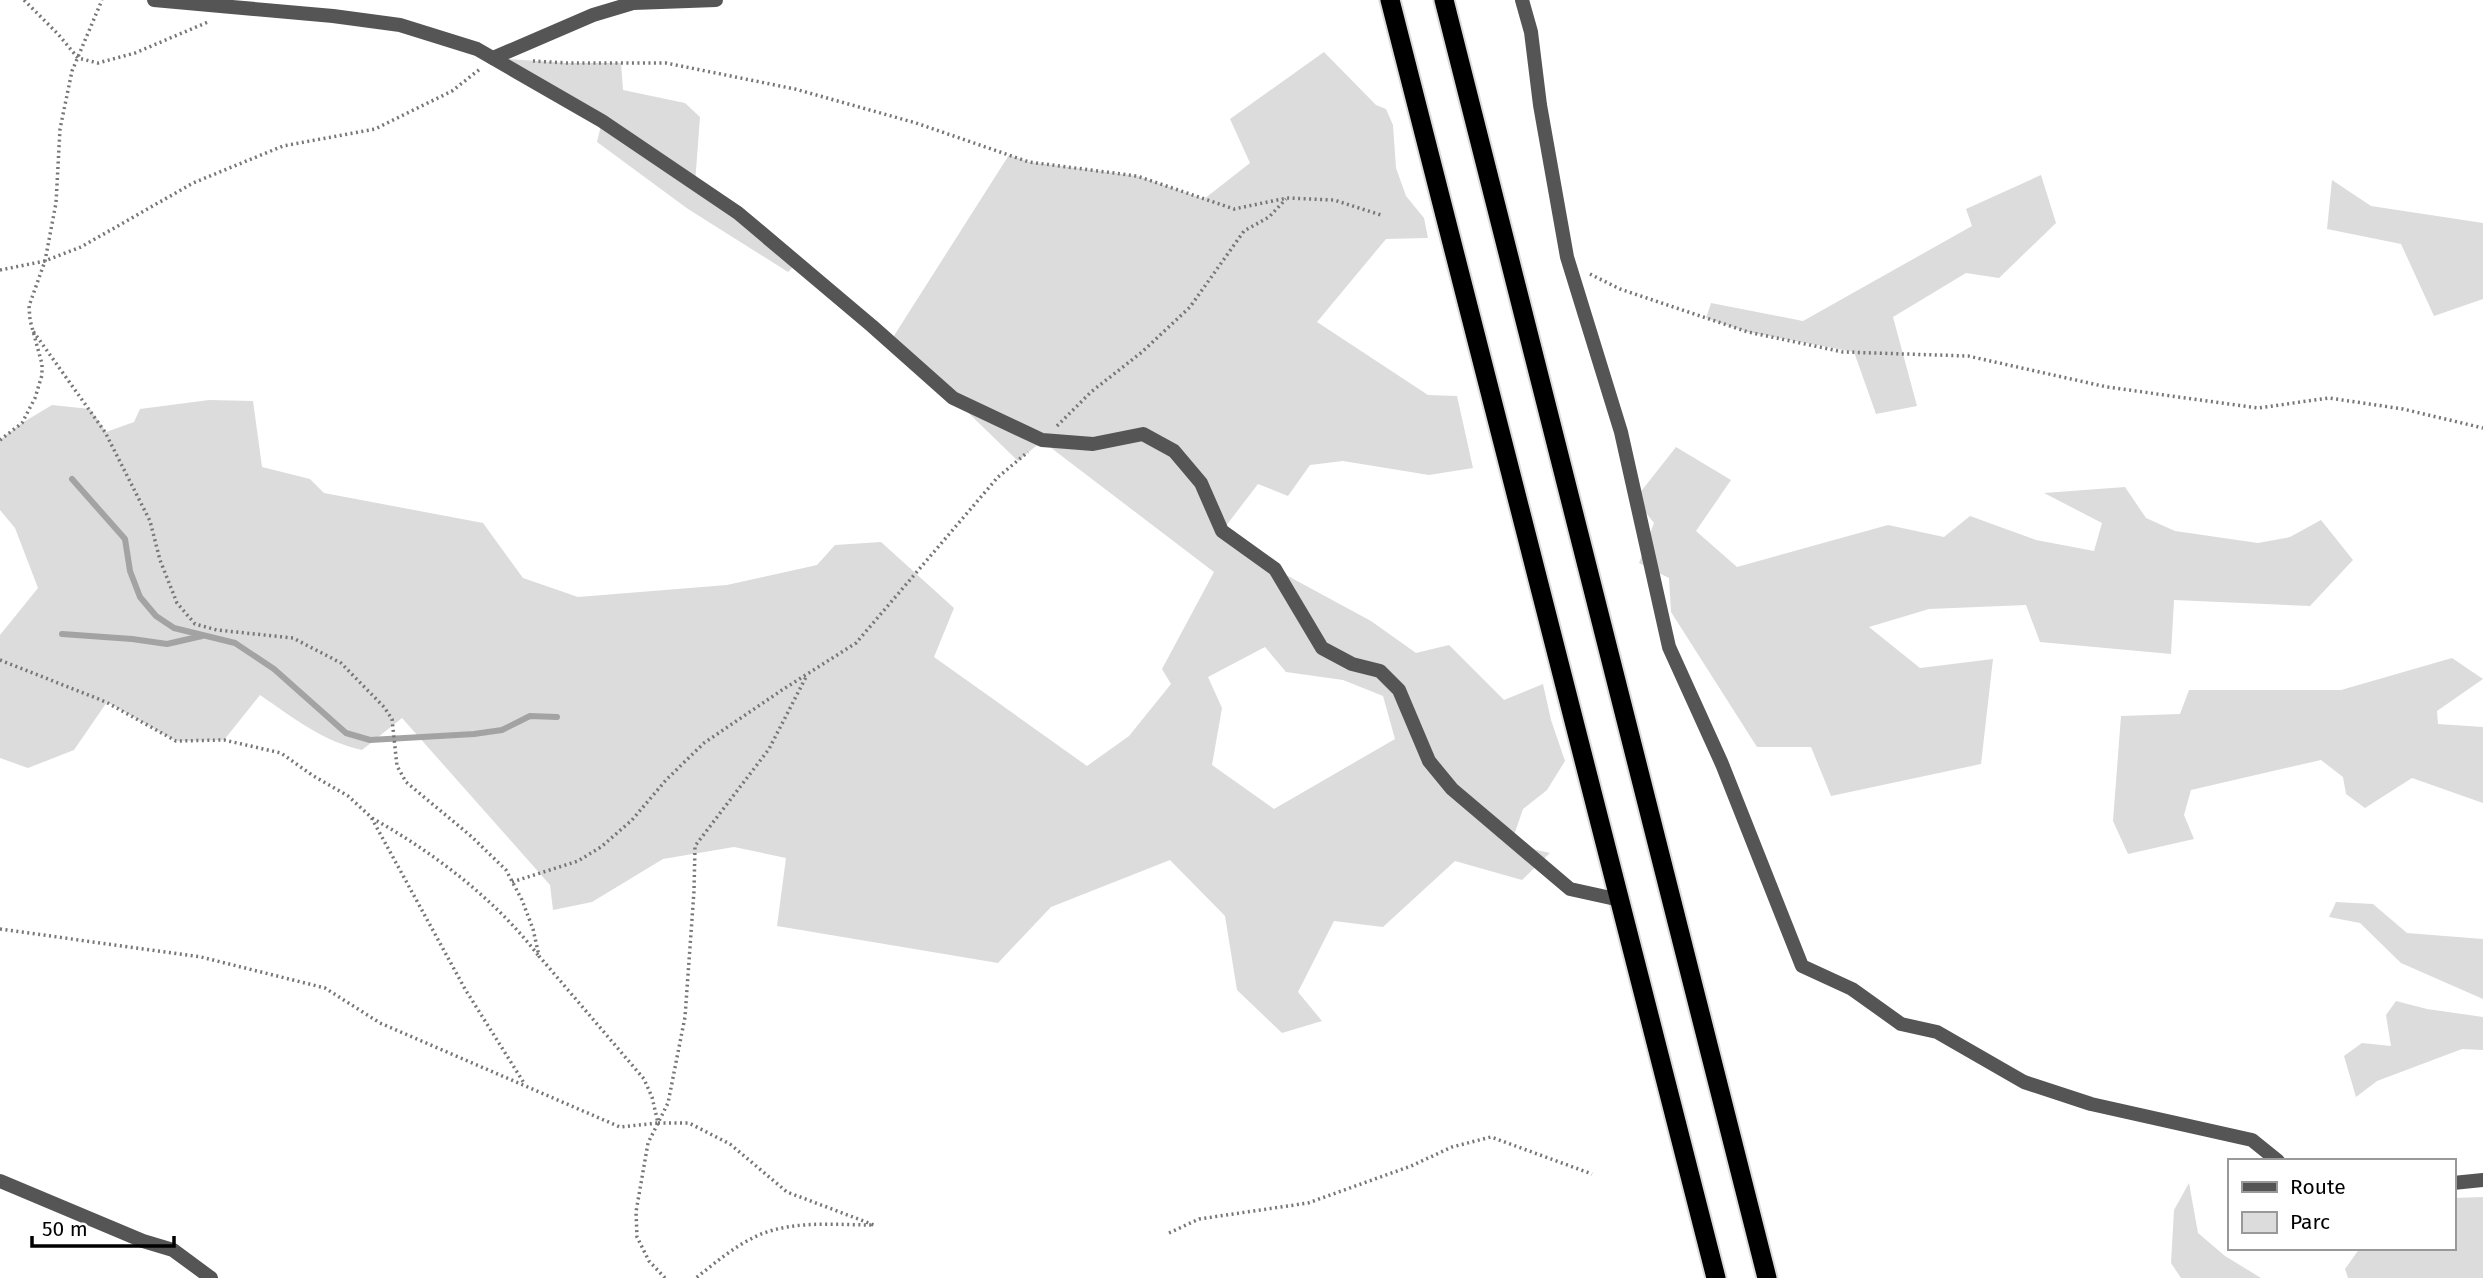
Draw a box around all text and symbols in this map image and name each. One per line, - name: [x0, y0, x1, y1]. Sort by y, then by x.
- legend: [2228, 1159, 2455, 1250]
- text: Route: [2290, 1174, 2346, 1200]
- scale bar: [32, 1204, 173, 1248]
- text: Parc: [2290, 1209, 2330, 1235]
- text: 50 m: [42, 1216, 88, 1242]

